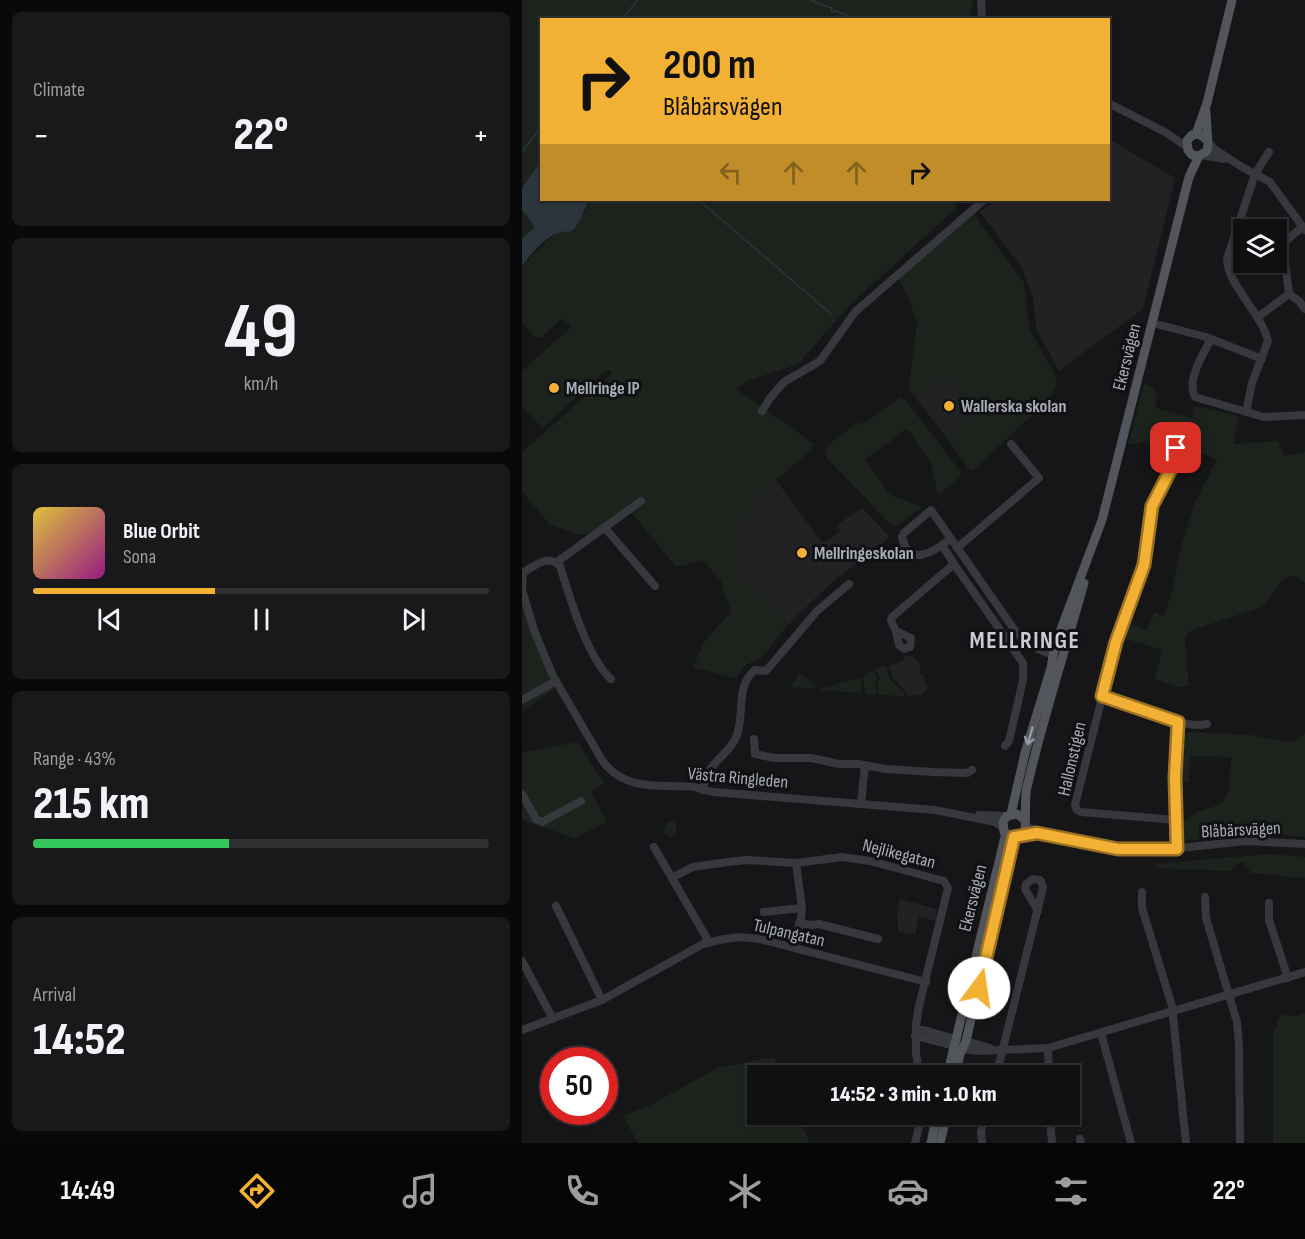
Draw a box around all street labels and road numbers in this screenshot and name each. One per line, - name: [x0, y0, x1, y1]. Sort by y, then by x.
- street label: Ekersvägen: [1109, 321, 1145, 393]
- street label: Hallonstigen: [1053, 720, 1091, 798]
- street label: Västra Ringleden: [687, 763, 789, 793]
- street label: Blåbärsvägen: [1201, 817, 1281, 843]
- street label: Nejlikegatan: [860, 835, 938, 873]
- street label: Ekersvägen: [955, 862, 991, 934]
- street label: Tulpangatan: [751, 915, 827, 951]

